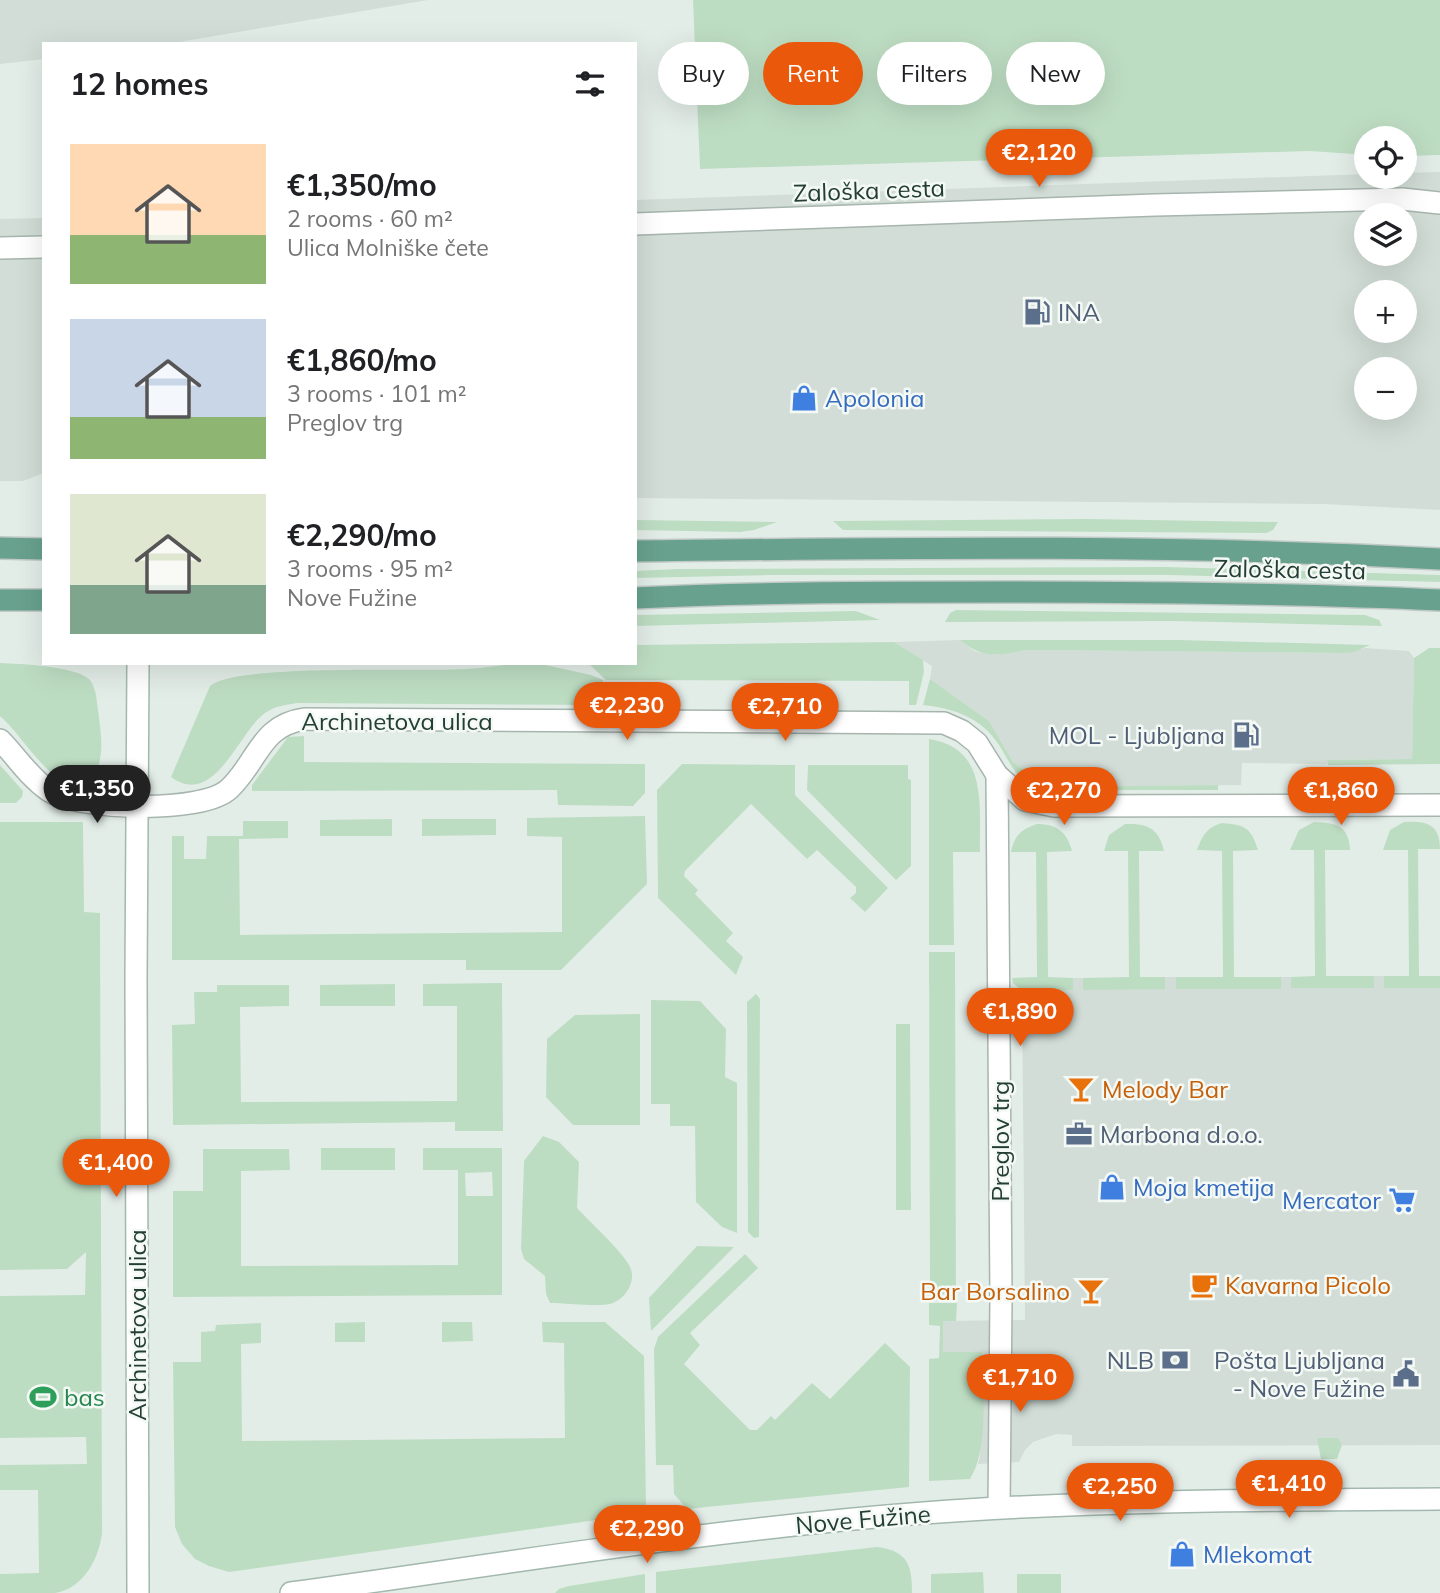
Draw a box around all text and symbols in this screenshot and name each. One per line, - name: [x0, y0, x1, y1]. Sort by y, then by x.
- chip: Buy: [658, 42, 749, 105]
- chip: Rent: [763, 42, 863, 105]
- chip: Filters: [877, 42, 992, 105]
- chip: New: [1006, 42, 1105, 105]
- text: 12 homes: [70, 65, 209, 103]
- icon: filters: [571, 65, 609, 103]
- map controls: [1354, 126, 1417, 420]
- button: locate: [1354, 126, 1417, 189]
- pin: €2,120: [982, 130, 1096, 189]
- text: €2,120: [1002, 137, 1076, 166]
- text: €1,350/mo: [287, 166, 437, 204]
- icon: home: [126, 172, 210, 256]
- street label: Zaloška cesta: [793, 172, 945, 208]
- button: layers: [1354, 203, 1417, 266]
- text: 2 rooms · 60 m²: [287, 204, 453, 233]
- text: Ulica Molniške čete: [287, 233, 489, 262]
- button: +: [1354, 280, 1417, 343]
- fuel station icon: INA: [1022, 297, 1052, 327]
- place label: INA: [1058, 297, 1100, 327]
- text: €1,860/mo: [287, 341, 437, 379]
- icon: home: [126, 347, 210, 431]
- button: −: [1354, 357, 1417, 420]
- text: 3 rooms · 101 m²: [287, 379, 467, 408]
- shop icon: Apolonia: [789, 383, 819, 413]
- place label: Apolonia: [825, 383, 924, 413]
- text: Preglov trg: [287, 408, 403, 437]
- text: €2,290/mo: [287, 516, 437, 554]
- icon: home: [126, 522, 210, 606]
- street label: Zaloška cesta: [1214, 553, 1366, 585]
- text: 3 rooms · 95 m²: [287, 554, 453, 583]
- text: Nove Fužine: [287, 583, 417, 612]
- pin: €2,230: [570, 682, 684, 742]
- pin: €2,710: [728, 684, 842, 743]
- text: €2,230: [590, 690, 664, 719]
- text: €2,710: [748, 691, 822, 720]
- street label: Archinetova ulica: [301, 706, 493, 736]
- place label: MOL - Ljubljana: [1049, 720, 1225, 750]
- fuel station icon: MOL - Ljubljana: [1231, 720, 1261, 750]
- pin: €1,350: [40, 766, 154, 825]
- pin: €2,270: [1007, 768, 1121, 827]
- pin: €1,860: [1284, 768, 1398, 827]
- text: €1,350: [60, 773, 134, 802]
- text: €2,270: [1027, 775, 1101, 804]
- text: €1,860: [1304, 775, 1378, 804]
- pin: €1,890: [963, 988, 1077, 1048]
- text: €1,890: [983, 996, 1057, 1025]
- bar icon: Melody Bar: [1066, 1074, 1096, 1104]
- place label: Melody Bar: [1102, 1074, 1228, 1104]
- street label: Preglov trg: [985, 1080, 1015, 1202]
- office icon: Marbona d.o.o.: [1064, 1119, 1094, 1149]
- place label: Marbona d.o.o.: [1100, 1119, 1263, 1149]
- pin: €1,400: [59, 1140, 173, 1199]
- text: €1,400: [79, 1147, 153, 1176]
- shop icon: Moja kmetija: [1097, 1172, 1127, 1202]
- place label: Moja kmetija: [1133, 1172, 1274, 1202]
- place label: Mercator: [1282, 1185, 1381, 1215]
- supermarket icon: Mercator: [1387, 1185, 1417, 1215]
- street label: Archinetova ulica: [122, 1229, 152, 1421]
- cafe icon: Kavarna Picolo: [1189, 1270, 1219, 1300]
- place label: Kavarna Picolo: [1225, 1270, 1391, 1300]
- place label: Bar Borsalino: [920, 1276, 1070, 1306]
- bar icon: Bar Borsalino: [1076, 1276, 1106, 1306]
- place label: NLB: [1107, 1345, 1154, 1375]
- bank icon: NLB: [1160, 1345, 1190, 1375]
- place label: Pošta Ljubljana - Nove Fužine: [1214, 1345, 1385, 1403]
- pin: €1,710: [963, 1354, 1077, 1414]
- public building icon: Pošta Ljubljana - Nove Fužine: [1391, 1359, 1421, 1389]
- text: €1,710: [983, 1362, 1057, 1391]
- sports icon: bas: [28, 1382, 58, 1412]
- place label: bas: [64, 1382, 105, 1412]
- pin: €1,410: [1232, 1460, 1346, 1520]
- pin: €2,250: [1063, 1464, 1177, 1523]
- text: €1,410: [1252, 1468, 1326, 1497]
- text: €2,250: [1083, 1471, 1157, 1500]
- street label: Nove Fužine: [794, 1498, 932, 1540]
- pin: €2,290: [590, 1506, 704, 1565]
- text: €2,290: [610, 1513, 684, 1542]
- shop icon: Mlekomat: [1167, 1539, 1197, 1569]
- place label: Mlekomat: [1203, 1539, 1312, 1569]

